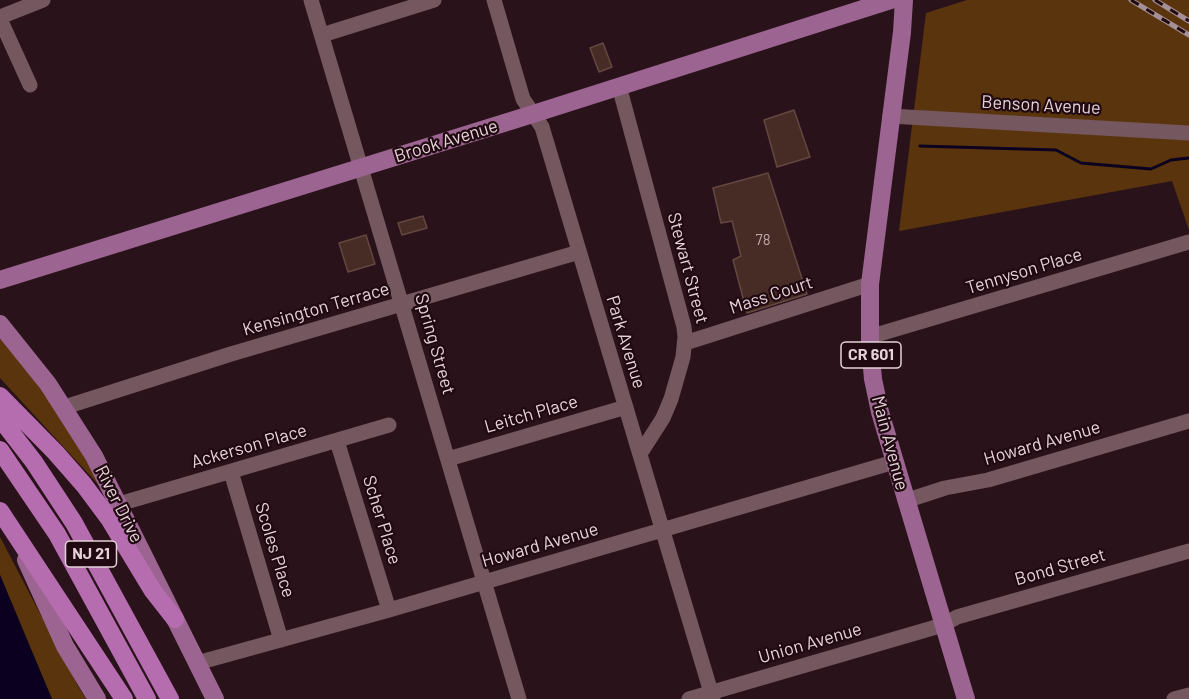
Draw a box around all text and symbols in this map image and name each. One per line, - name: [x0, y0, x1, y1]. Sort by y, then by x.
- street label: Benson Avenue: [981, 91, 1101, 119]
- street label: Brook Avenue: [392, 115, 500, 167]
- street label: Stewart Street: [663, 210, 713, 326]
- house number: 78: [756, 231, 770, 249]
- street label: Tennyson Place: [963, 243, 1085, 299]
- street label: Mass Court: [727, 271, 815, 319]
- street label: Kensington Terrace: [240, 278, 392, 340]
- street label: Spring Street: [410, 291, 460, 397]
- street label: Park Avenue: [602, 293, 650, 391]
- road number: CR 601: [841, 342, 901, 368]
- street label: Leitch Place: [482, 390, 580, 438]
- street label: Main Avenue: [867, 393, 913, 493]
- street label: Howard Avenue: [981, 416, 1103, 470]
- street label: Ackerson Place: [189, 419, 309, 473]
- street label: River Drive: [90, 462, 148, 546]
- street label: Scher Place: [358, 473, 406, 567]
- street label: Scoles Place: [250, 500, 300, 600]
- street label: Howard Avenue: [479, 518, 601, 572]
- road number: NJ 21: [66, 541, 116, 567]
- street label: Bond Street: [1012, 544, 1108, 590]
- street label: Union Avenue: [756, 618, 864, 668]

